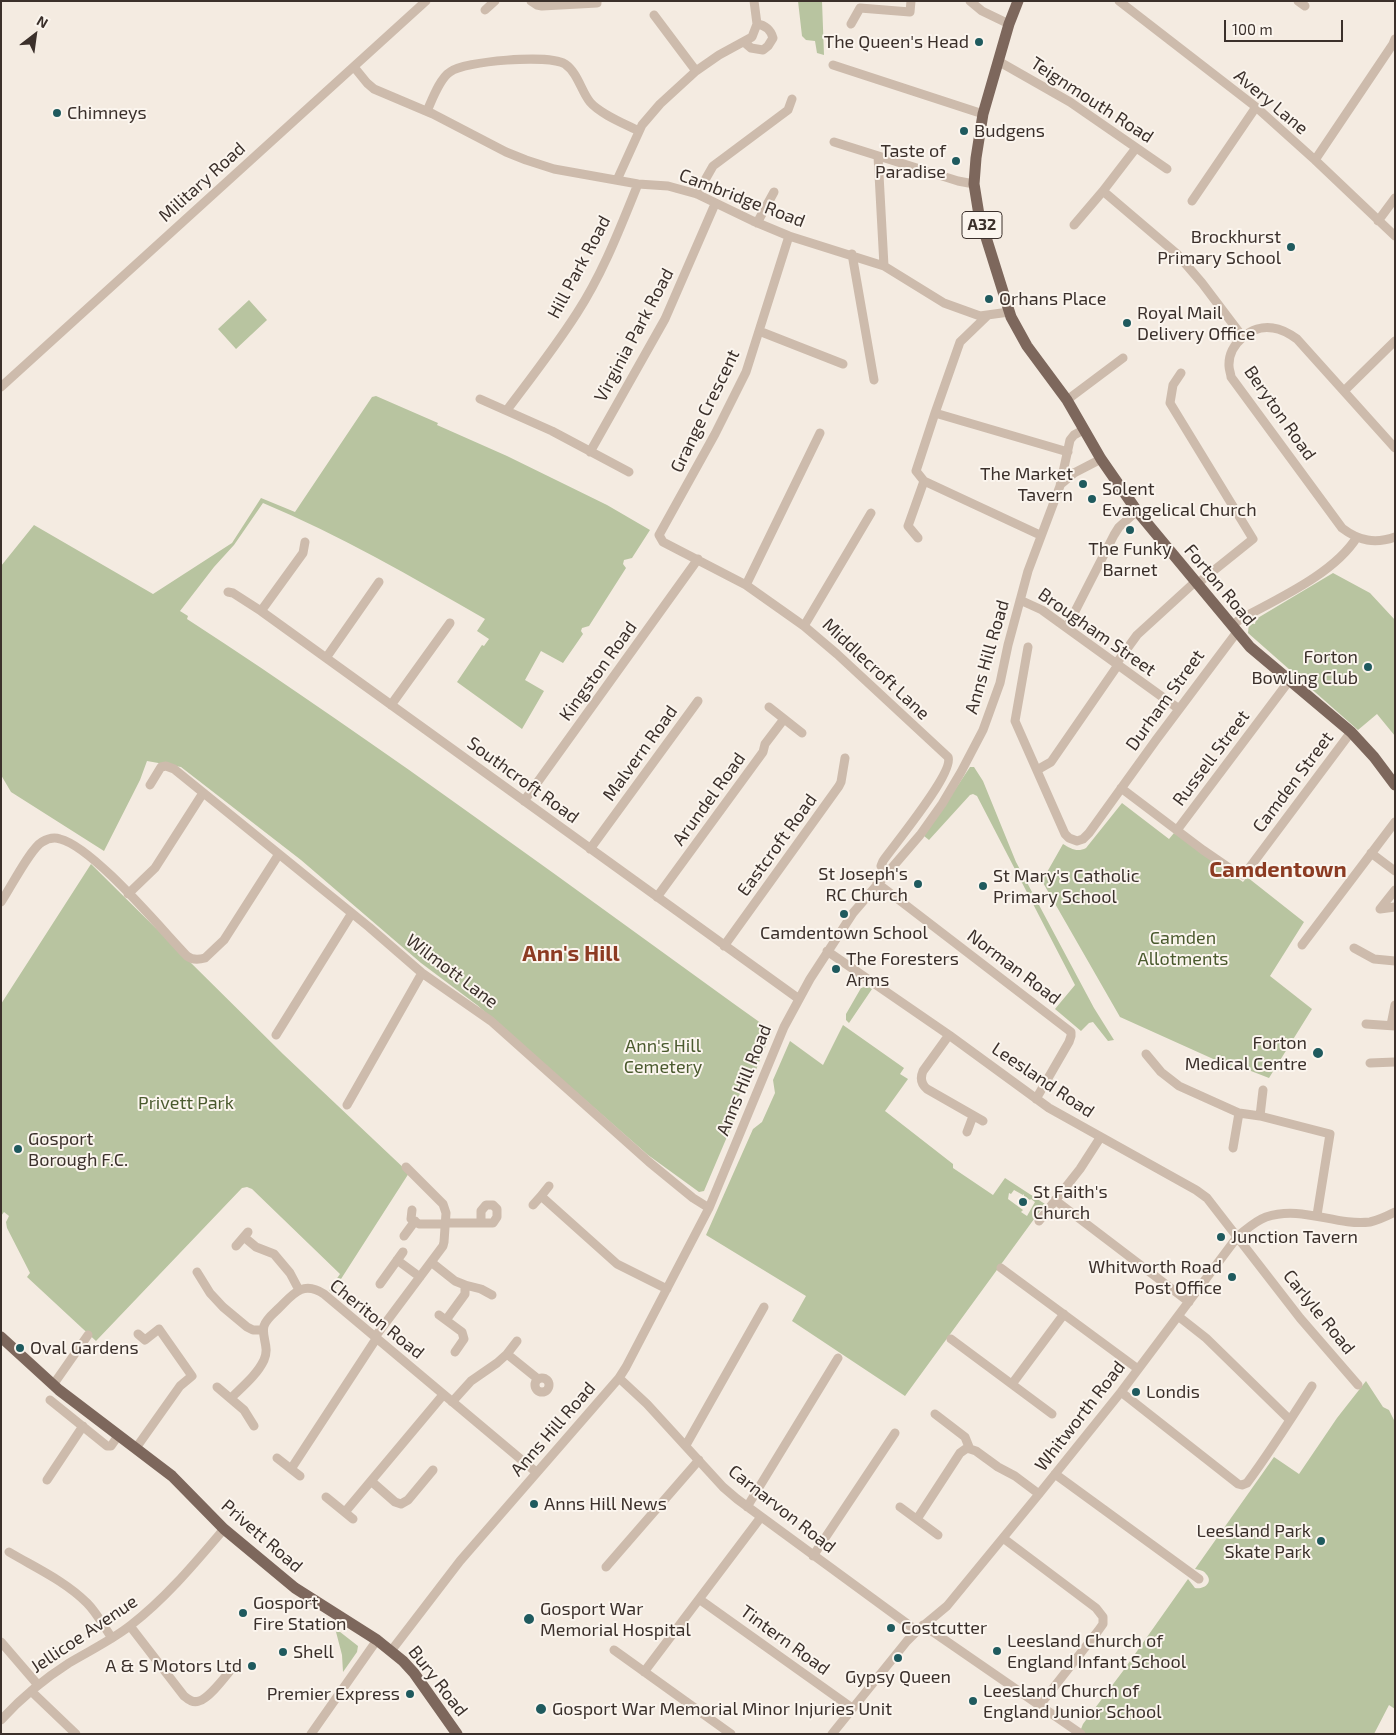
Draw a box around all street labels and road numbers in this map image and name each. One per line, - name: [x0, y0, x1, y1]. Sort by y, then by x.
- street label: Teignmouth Road: [1027, 52, 1157, 148]
- street label: Avery Lane: [1230, 65, 1312, 139]
- street label: Military Road: [154, 138, 250, 226]
- street label: Cambridge Road: [676, 164, 808, 232]
- street label: Hill Park Road: [543, 212, 615, 322]
- road number: A32: [962, 212, 1002, 238]
- street label: Virginia Park Road: [590, 265, 678, 405]
- street label: Grange Crescent: [666, 346, 744, 476]
- street label: Beryton Road: [1239, 362, 1321, 464]
- street label: Forton Road: [1180, 540, 1260, 630]
- street label: Brougham Street: [1034, 583, 1160, 681]
- street label: Anns Hill Road: [960, 597, 1014, 717]
- street label: Middlecroft Lane: [818, 614, 934, 724]
- street label: Kingston Road: [555, 617, 641, 725]
- street label: Durham Street: [1121, 645, 1209, 755]
- street label: Malvern Road: [598, 701, 682, 805]
- street label: Russell Street: [1168, 706, 1254, 810]
- street label: Camden Street: [1248, 727, 1338, 837]
- street label: Southcroft Road: [463, 732, 583, 828]
- street label: Arundel Road: [668, 748, 750, 850]
- street label: Eastcroft Road: [733, 790, 821, 900]
- street label: Norman Road: [963, 925, 1065, 1009]
- street label: Wilmott Lane: [402, 929, 502, 1013]
- street label: Anns Hill Road: [712, 1021, 776, 1139]
- street label: Leesland Road: [988, 1038, 1098, 1122]
- street label: Carlyle Road: [1278, 1265, 1360, 1359]
- street label: Cheriton Road: [325, 1274, 429, 1364]
- street label: Whitworth Road: [1030, 1357, 1130, 1475]
- street label: Anns Hill Road: [506, 1377, 600, 1481]
- street label: Carnarvon Road: [724, 1460, 840, 1558]
- street label: Privett Road: [217, 1495, 307, 1577]
- street label: Jellicoe Avenue: [27, 1590, 141, 1678]
- street label: Tintern Road: [736, 1600, 834, 1680]
- street label: Bury Road: [404, 1641, 472, 1721]

